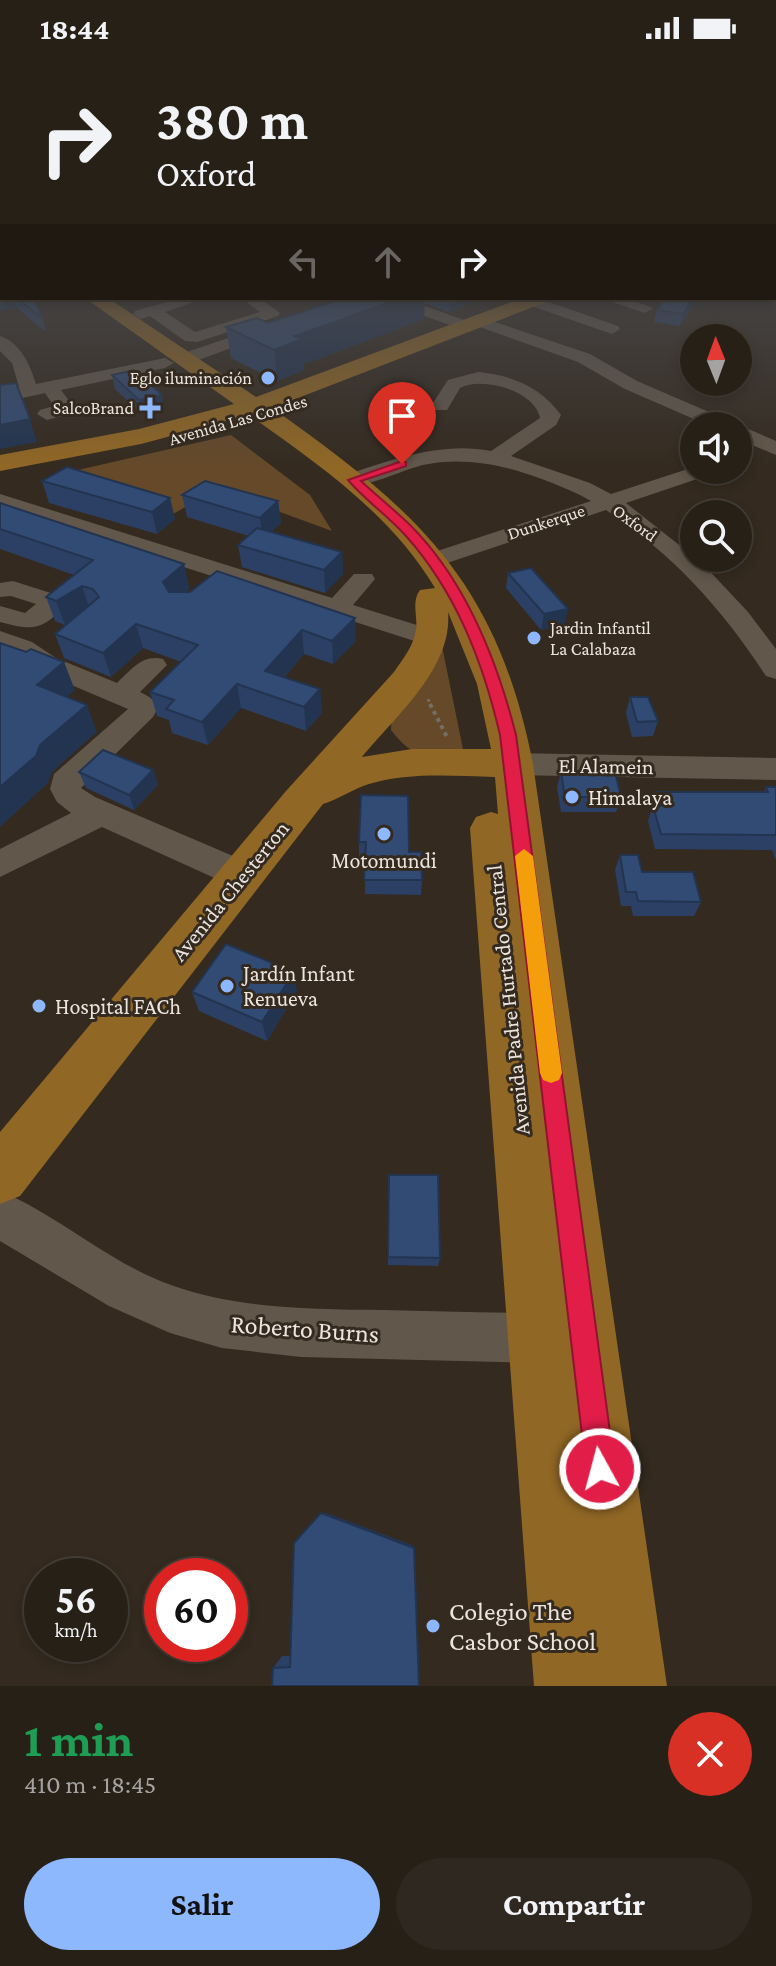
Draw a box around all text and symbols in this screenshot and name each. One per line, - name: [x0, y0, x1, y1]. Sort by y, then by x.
- text: 18:44: [40, 12, 109, 45]
- icon: right: [24, 88, 128, 192]
- text: 380 m: [156, 89, 308, 151]
- text: Oxford: [156, 154, 256, 194]
- icon: left: [282, 240, 326, 284]
- icon: ahead: [366, 240, 410, 284]
- icon: right: [450, 240, 494, 284]
- north arrow: [680, 324, 752, 396]
- map controls: [680, 324, 752, 572]
- place label: Eglo iluminación: [130, 368, 252, 388]
- marker: Eglo iluminación: [259, 369, 277, 387]
- pin: [368, 382, 436, 464]
- street label: Avenida Las Condes: [167, 391, 309, 449]
- icon: arrive: [380, 394, 424, 438]
- place label: SalcoBrand: [53, 398, 135, 418]
- marker: SalcoBrand: [141, 399, 159, 417]
- button: sound: [680, 412, 752, 484]
- street label: Dunkerque: [505, 500, 587, 544]
- street label: Oxford: [609, 500, 662, 546]
- button: search: [680, 500, 752, 572]
- place label: Jardin Infantil La Calabaza: [548, 618, 651, 659]
- marker: Jardin Infantil La Calabaza: [525, 629, 543, 647]
- street label: El Alamein: [558, 753, 654, 779]
- place label: Himalaya: [588, 785, 672, 810]
- marker: Himalaya: [563, 788, 581, 806]
- street label: Avenida Chesterton: [166, 816, 294, 966]
- marker: Motomundi: [375, 825, 393, 843]
- place label: Motomundi: [331, 848, 437, 873]
- street label: Avenida Padre Hurtado Central: [481, 863, 535, 1136]
- place label: Jardín Infant Renueva: [241, 961, 355, 1011]
- marker: Jardín Infant Renueva: [218, 977, 236, 995]
- place label: Hospital FACh: [55, 994, 181, 1019]
- marker: Hospital FACh: [30, 997, 48, 1015]
- street label: Roberto Burns: [230, 1309, 380, 1349]
- position arrow: [558, 1427, 642, 1511]
- speed limit sign: 60: [144, 1558, 248, 1662]
- text: 56: [55, 1577, 97, 1622]
- place label: Colegio The Casbor School: [449, 1597, 596, 1656]
- marker: Colegio The Casbor School: [424, 1617, 442, 1635]
- text: km/h: [54, 1619, 98, 1641]
- button: close: [668, 1712, 752, 1796]
- text: 1 min: [24, 1713, 133, 1766]
- text: 410 m · 18:45: [24, 1770, 156, 1799]
- button: Salir: [24, 1858, 380, 1950]
- button: Compartir: [396, 1858, 752, 1950]

